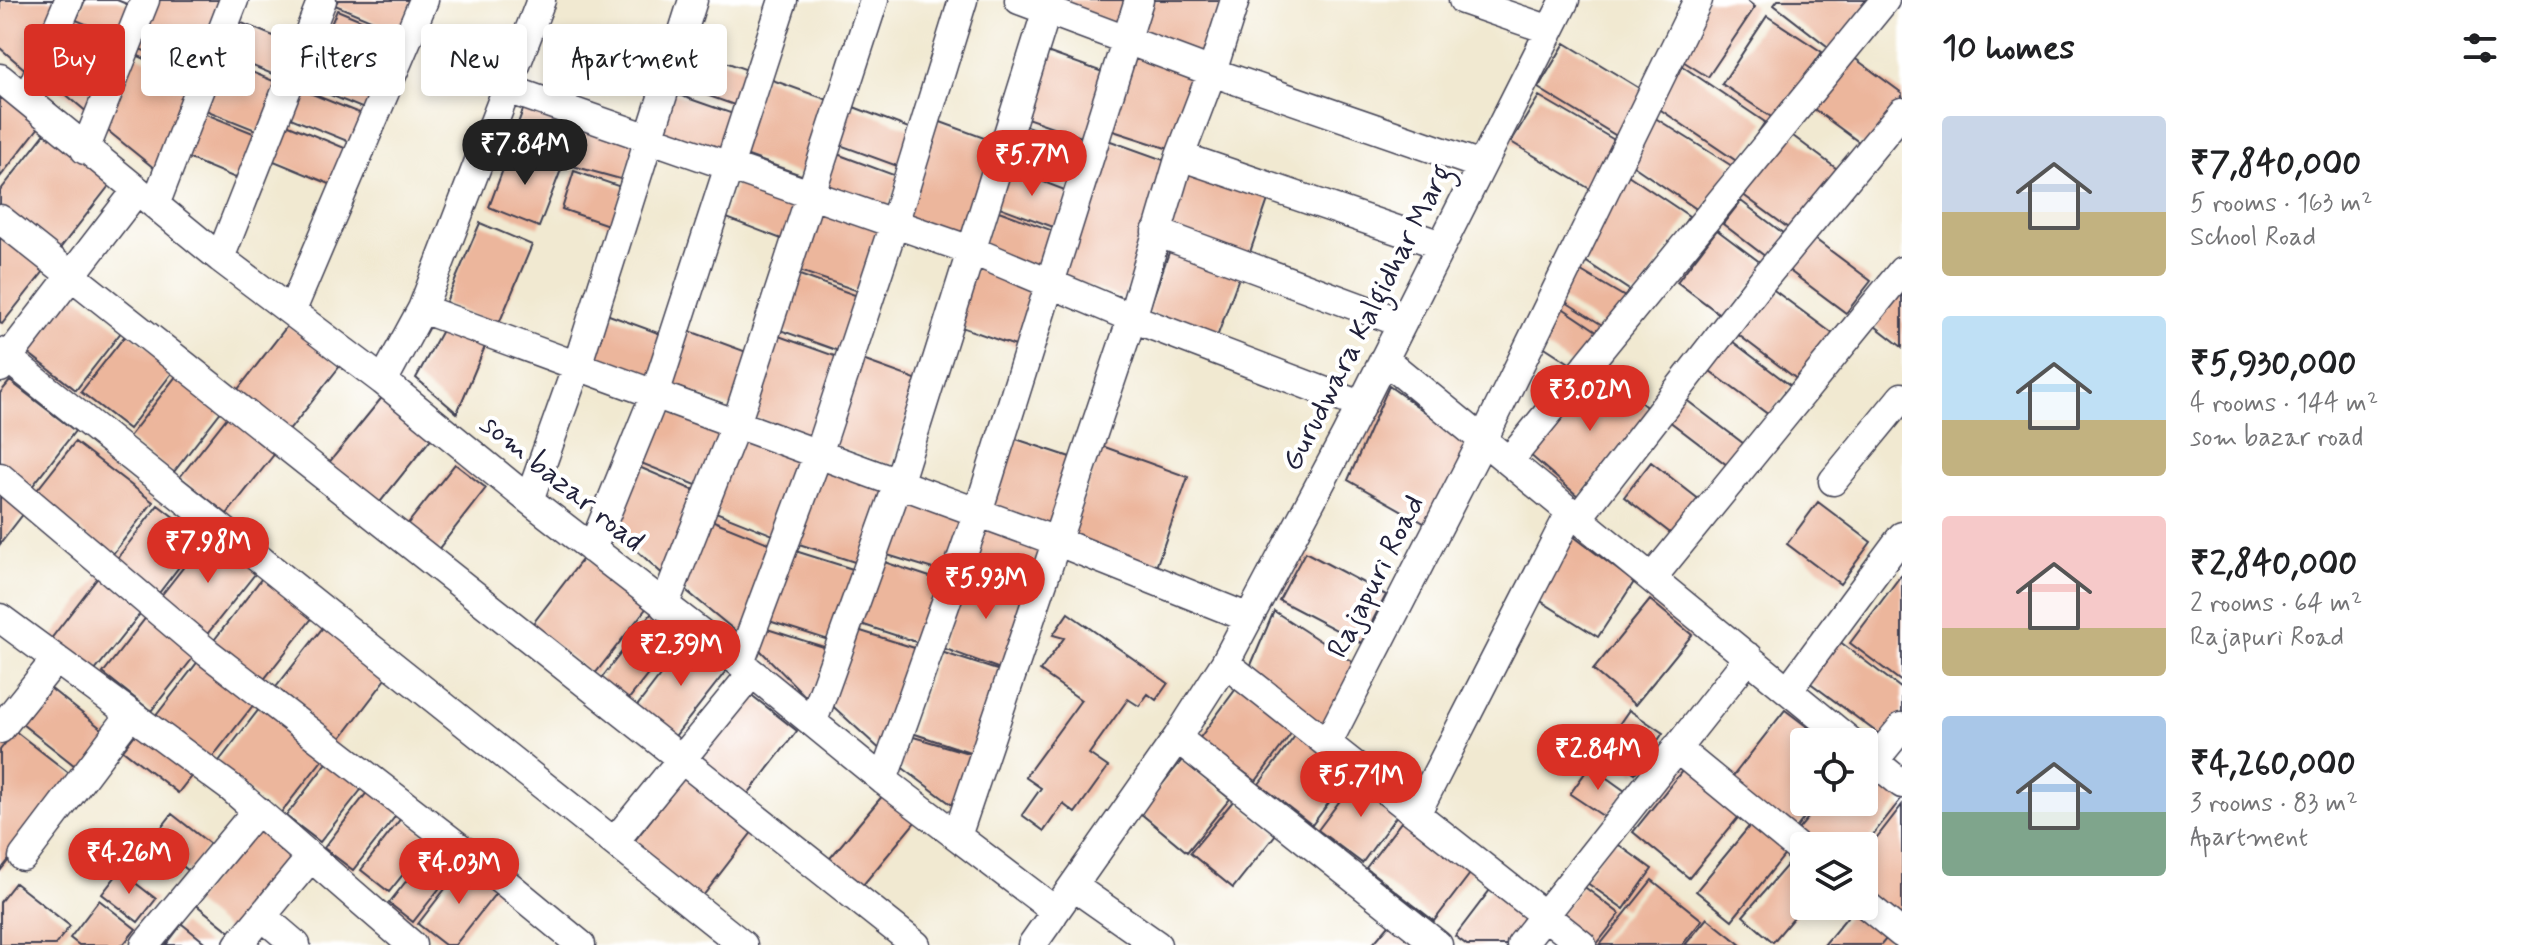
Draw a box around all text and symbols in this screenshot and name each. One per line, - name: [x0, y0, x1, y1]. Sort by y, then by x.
- chip: Buy: [24, 24, 125, 96]
- chip: Rent: [141, 24, 255, 96]
- chip: Filters: [271, 24, 405, 96]
- chip: New: [421, 24, 527, 96]
- chip: Apartment: [543, 24, 727, 96]
- text: 10 homes: [1942, 26, 2075, 71]
- icon: filters: [2458, 26, 2502, 70]
- pin: ₹7.84M: [460, 119, 590, 187]
- text: ₹7.84M: [480, 128, 570, 162]
- pin: ₹5.7M: [976, 130, 1088, 198]
- text: ₹5.7M: [995, 139, 1069, 173]
- text: ₹7,840,000: [2190, 142, 2361, 187]
- icon: home: [2006, 148, 2102, 244]
- street label: Gurudwara Kalgidhar Marg: [1273, 158, 1464, 479]
- text: 5 rooms · 163 m²: [2190, 187, 2373, 221]
- text: School Road: [2190, 221, 2316, 255]
- text: ₹5,930,000: [2190, 342, 2357, 387]
- icon: home: [2006, 348, 2102, 444]
- pin: ₹3.02M: [1525, 365, 1655, 433]
- text: ₹3.02M: [1548, 374, 1632, 408]
- text: 4 rooms · 144 m²: [2190, 387, 2378, 421]
- street label: som bazar road: [472, 405, 652, 561]
- text: som bazar road: [2190, 421, 2363, 455]
- street label: Rajapuri Road: [1319, 489, 1434, 665]
- pin: ₹7.98M: [143, 517, 273, 585]
- text: ₹7.98M: [165, 526, 251, 560]
- text: ₹2,840,000: [2190, 542, 2357, 587]
- icon: home: [2006, 548, 2102, 644]
- pin: ₹5.93M: [921, 553, 1051, 621]
- text: ₹5.93M: [945, 562, 1027, 596]
- text: 2 rooms · 64 m²: [2190, 587, 2362, 621]
- pin: ₹2.39M: [616, 620, 746, 688]
- text: Rajapuri Road: [2190, 621, 2344, 655]
- text: ₹2.39M: [639, 629, 723, 663]
- pin: ₹2.84M: [1533, 724, 1663, 792]
- map controls: [1790, 728, 1878, 920]
- button: locate: [1790, 728, 1878, 816]
- text: ₹2.84M: [1555, 733, 1641, 767]
- text: ₹4,260,000: [2190, 742, 2356, 787]
- icon: home: [2006, 748, 2102, 844]
- pin: ₹5.71M: [1296, 751, 1426, 819]
- text: ₹5.71M: [1318, 760, 1404, 794]
- text: 3 rooms · 83 m²: [2190, 787, 2358, 821]
- text: Apartment: [2190, 821, 2308, 855]
- pin: ₹4.26M: [64, 828, 194, 896]
- button: layers: [1790, 832, 1878, 920]
- text: ₹4.26M: [86, 837, 172, 871]
- pin: ₹4.03M: [394, 838, 524, 906]
- text: ₹4.03M: [417, 847, 501, 881]

